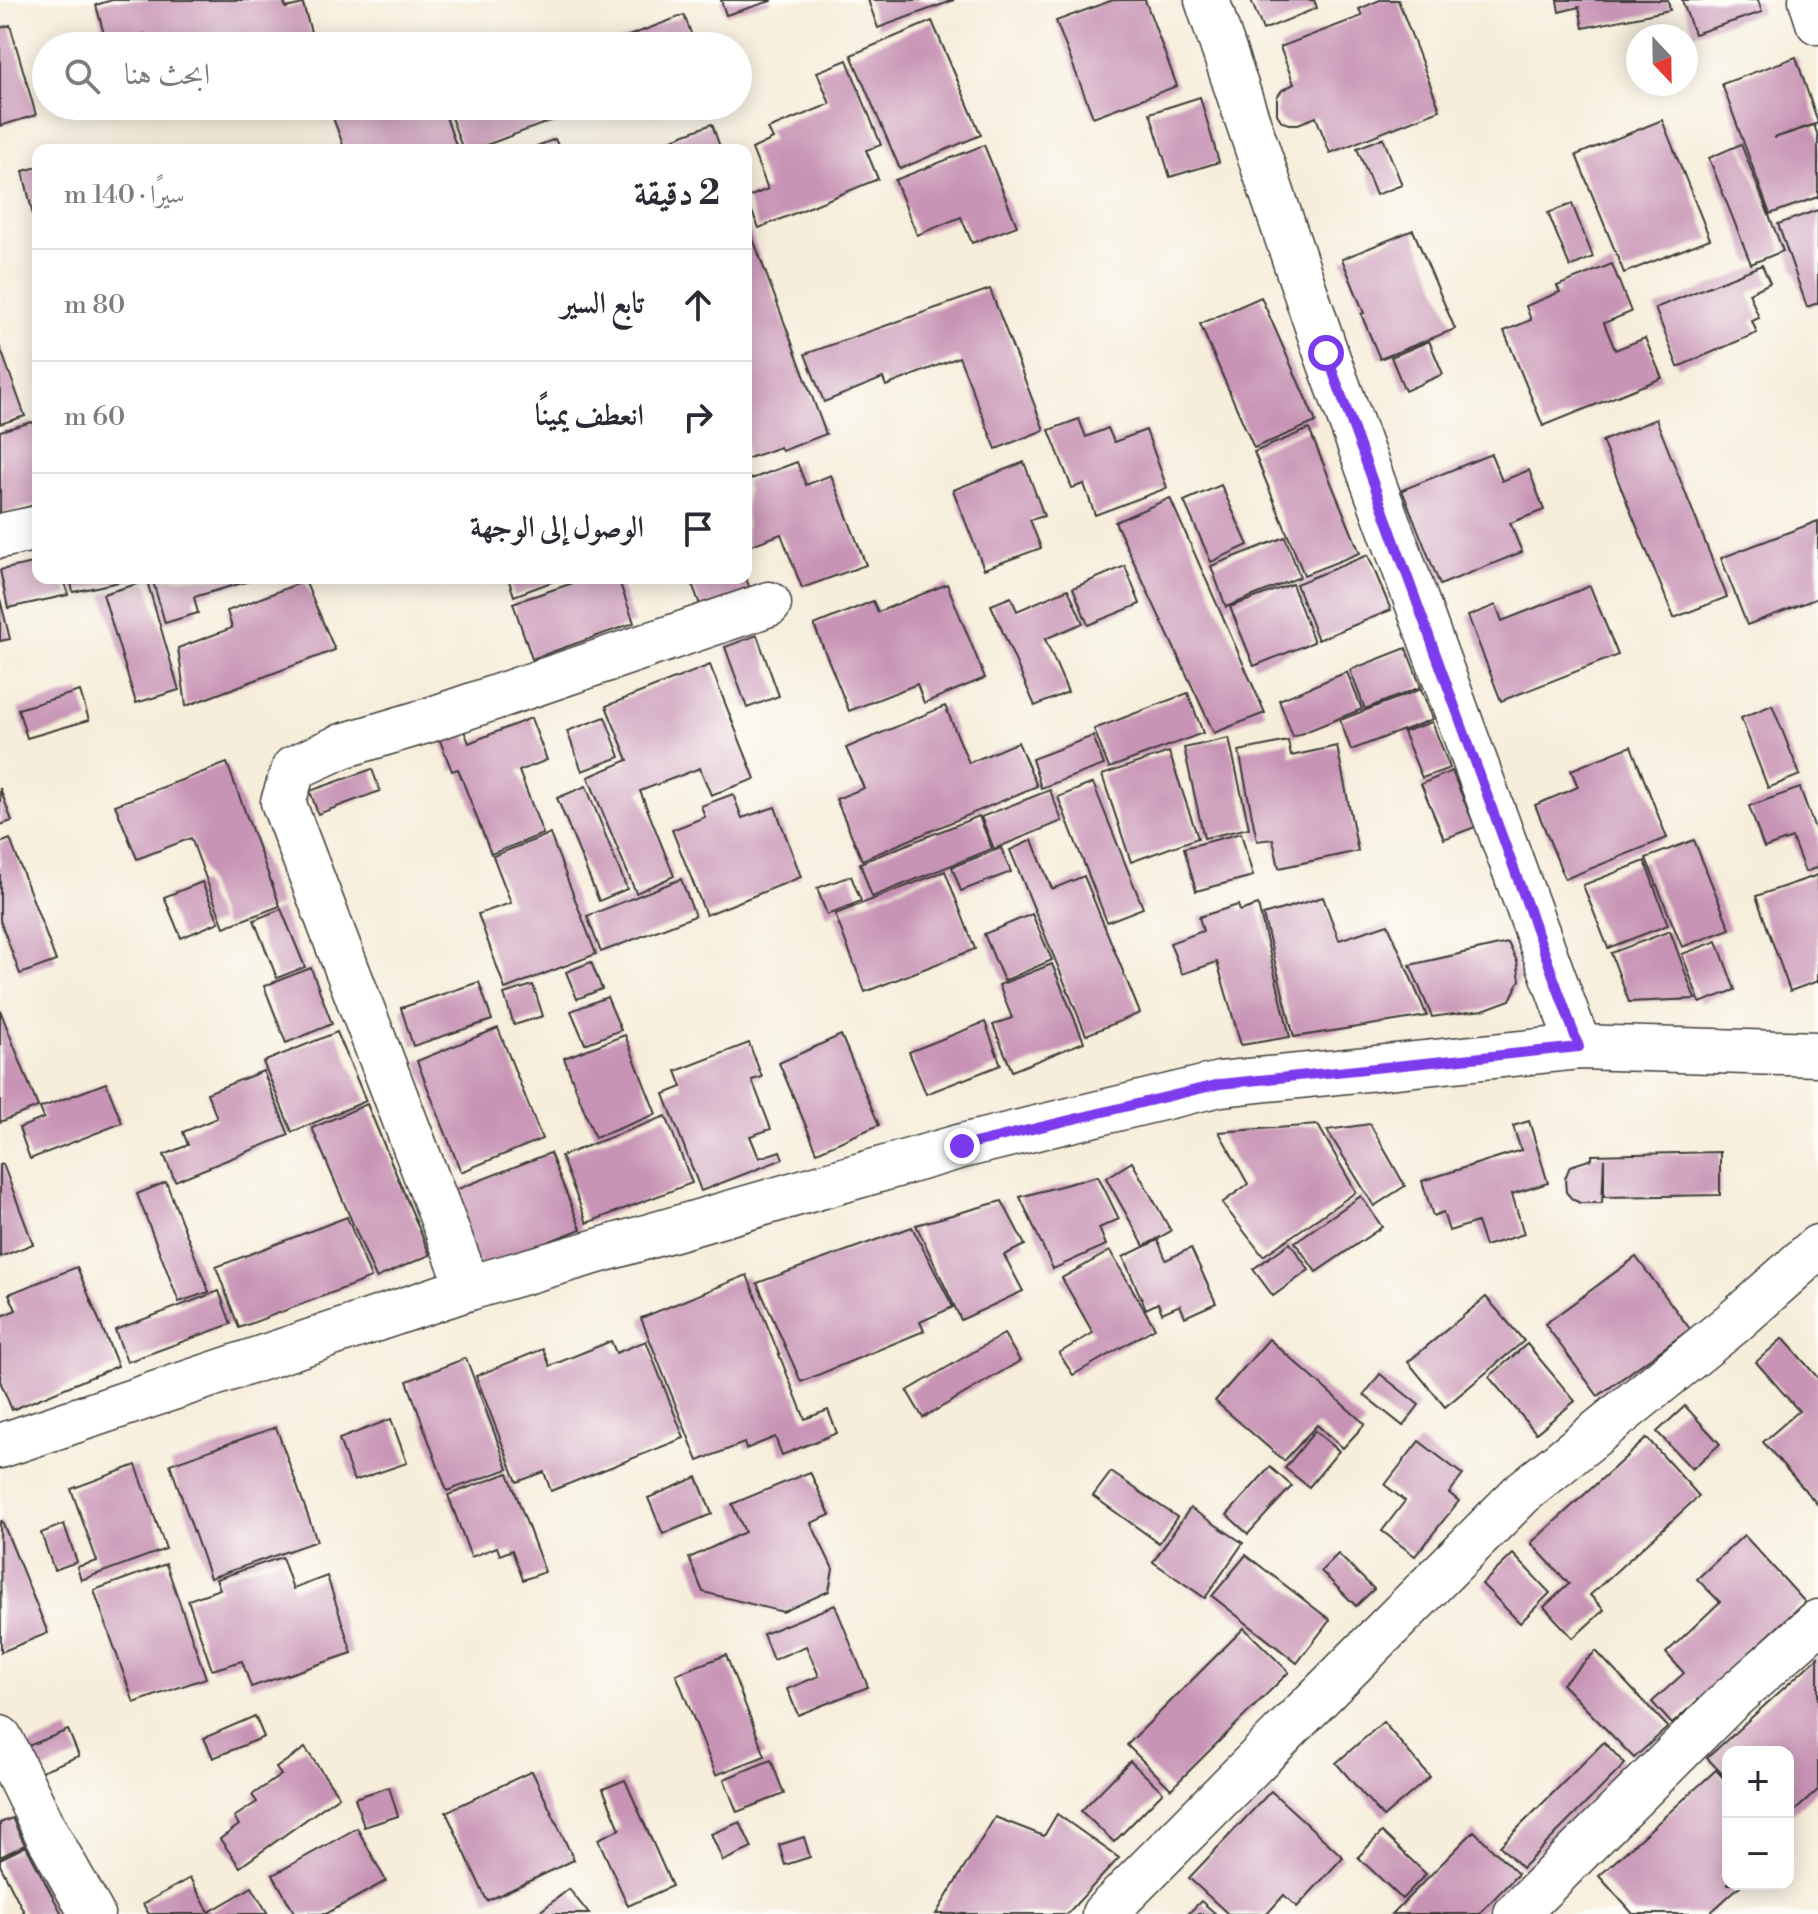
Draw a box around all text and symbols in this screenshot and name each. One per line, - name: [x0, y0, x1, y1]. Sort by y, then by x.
- north arrow: [1626, 24, 1698, 96]
- search box: [32, 32, 752, 120]
- icon: search: [60, 54, 104, 98]
- text: ابحث هنا: [124, 56, 210, 94]
- text: 2 دقيقة: [634, 173, 720, 215]
- text: سيرًا · 140 m: [64, 179, 185, 211]
- icon: ahead: [676, 283, 720, 327]
- text: تابع السير: [561, 285, 644, 323]
- text: 80 m: [64, 289, 125, 321]
- route start: [1308, 335, 1344, 371]
- icon: right: [676, 395, 720, 439]
- text: انعطف يمينًا: [535, 397, 644, 435]
- text: 60 m: [64, 401, 125, 433]
- icon: arrive: [676, 507, 720, 551]
- text: الوصول إلى الوجهة: [470, 509, 644, 547]
- route end: [944, 1128, 980, 1164]
- map controls: [1722, 1746, 1794, 1890]
- button: +: [1722, 1746, 1794, 1818]
- button: −: [1722, 1818, 1794, 1890]

